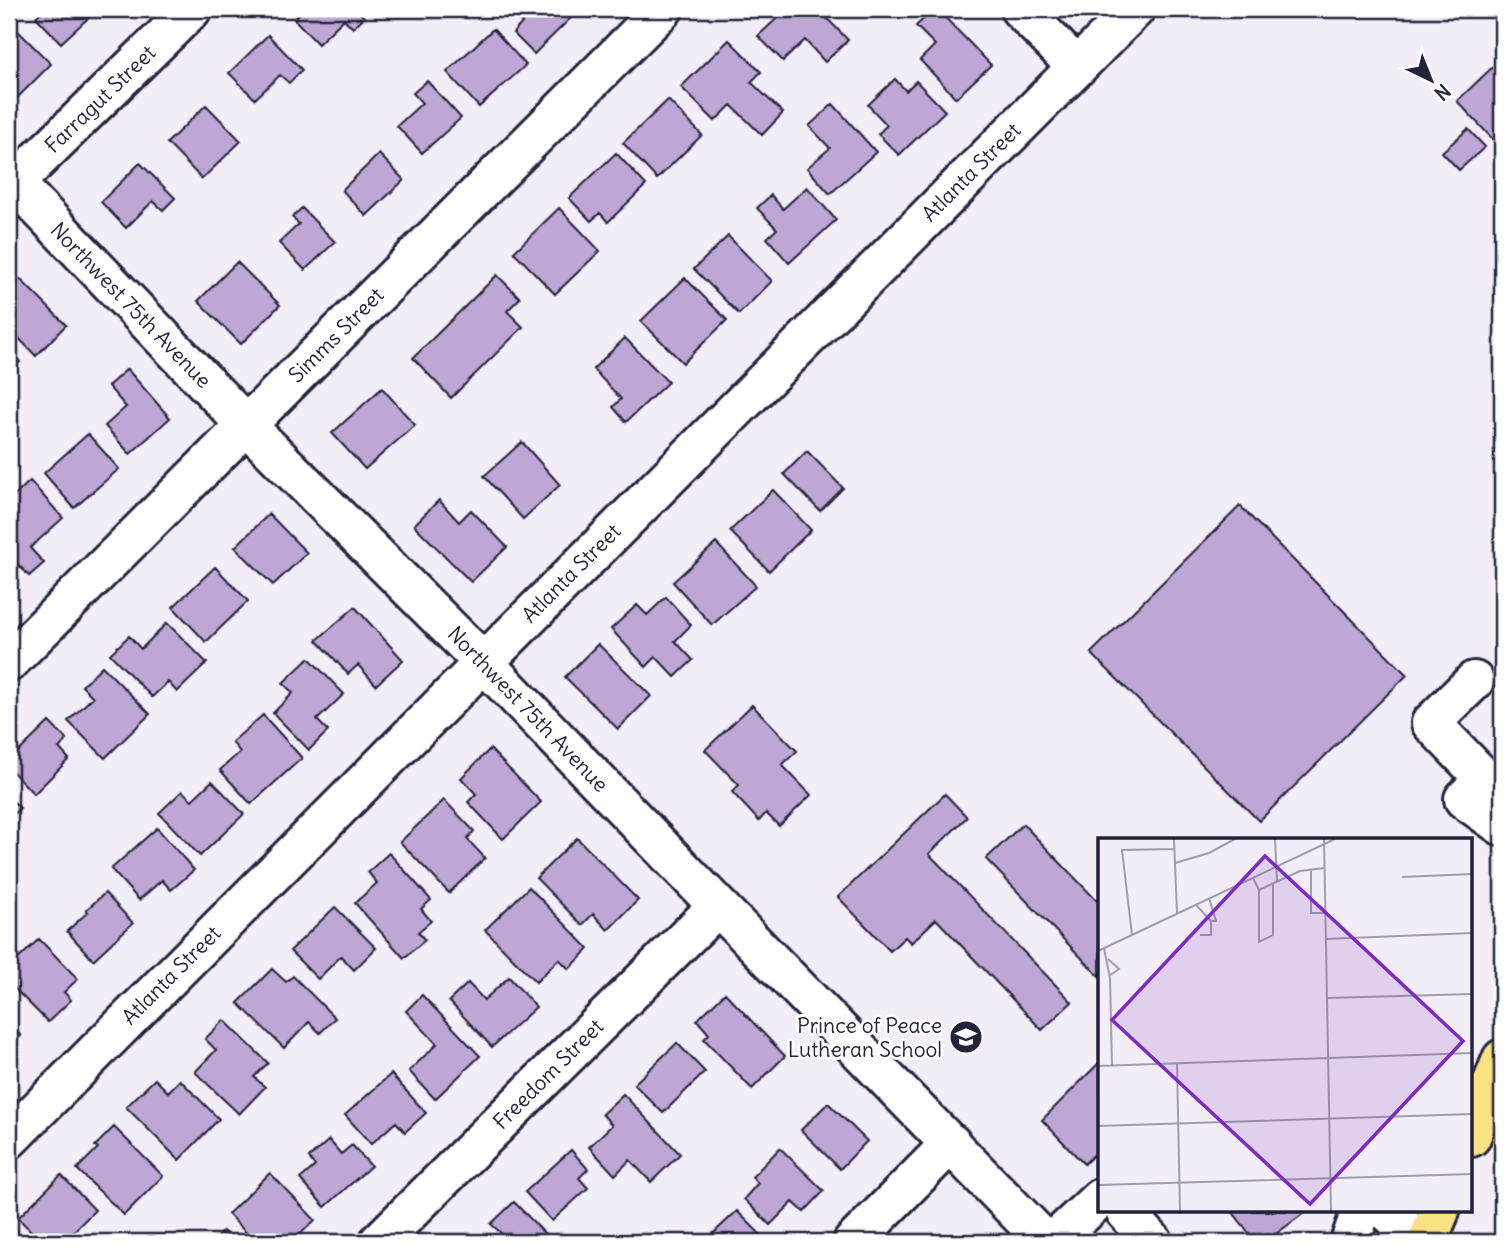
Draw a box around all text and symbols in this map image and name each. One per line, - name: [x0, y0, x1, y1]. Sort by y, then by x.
- street label: Farragut Street: [39, 39, 161, 159]
- north arrow: [1396, 46, 1466, 116]
- text: N: [1430, 79, 1456, 106]
- street label: Atlanta Street: [916, 117, 1026, 227]
- street label: Northwest 75th Avenue: [45, 216, 217, 394]
- street label: Simms Street: [283, 282, 389, 388]
- street label: Atlanta Street: [516, 518, 626, 628]
- street label: Northwest 75th Avenue: [442, 620, 614, 798]
- inset map: [1098, 838, 1472, 1212]
- street label: Atlanta Street: [116, 920, 226, 1030]
- place label: Prince of Peace Lutheran School: [788, 1012, 942, 1063]
- street label: Freedom Street: [487, 1013, 609, 1135]
- school or university icon: Prince of Peace Lutheran School: [947, 1018, 985, 1056]

